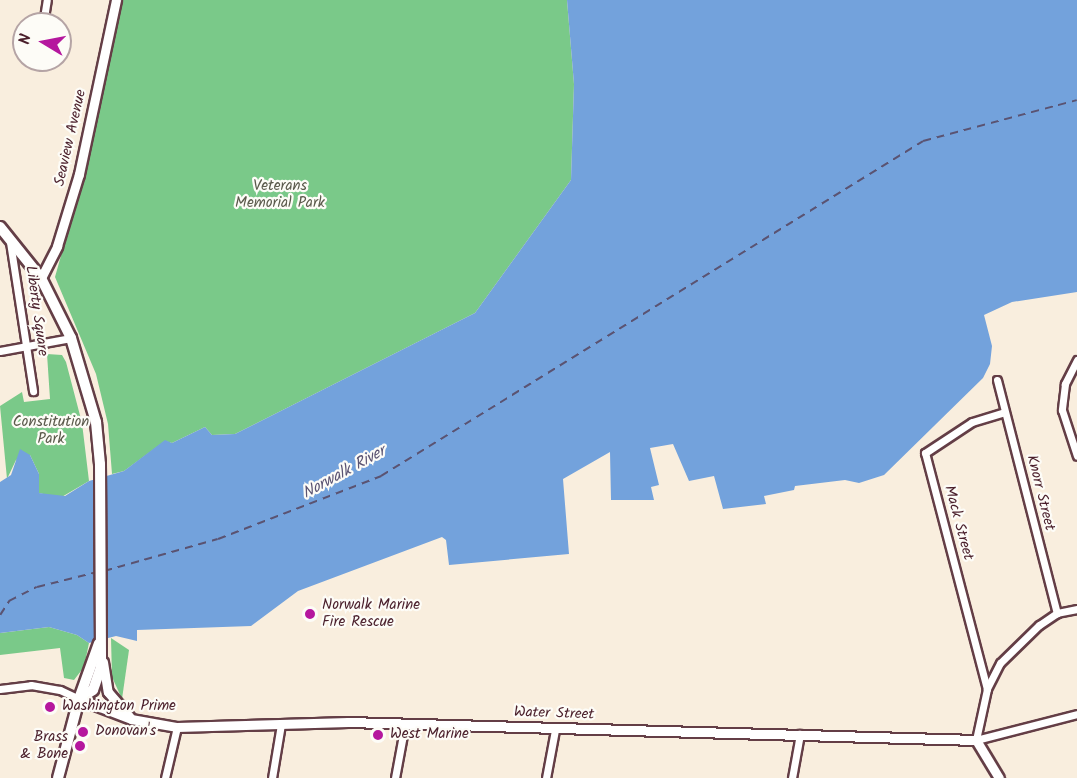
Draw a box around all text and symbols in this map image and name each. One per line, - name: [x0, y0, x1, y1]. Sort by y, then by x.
- north arrow: [12, 12, 72, 72]
- text: N: [13, 32, 39, 46]
- street label: Seaview Avenue: [51, 88, 91, 188]
- park label: Veterans Memorial Park: [235, 177, 325, 212]
- street label: Liberty Square: [21, 265, 51, 357]
- park label: Constitution Park: [13, 413, 89, 448]
- water label: Norwalk River: [299, 442, 389, 504]
- street label: Knorr Street: [1022, 453, 1058, 533]
- street label: Mack Street: [939, 484, 977, 562]
- place label: Norwalk Marine Fire Rescue: [322, 596, 420, 631]
- marker: Norwalk Marine Fire Rescue: [303, 607, 317, 621]
- place label: Washington Prime: [62, 698, 176, 716]
- marker: Washington Prime: [43, 700, 57, 714]
- street label: Water Street: [514, 704, 594, 724]
- place label: Donovan's: [95, 723, 156, 741]
- marker: Donovan's: [76, 725, 90, 739]
- place label: West Marine: [390, 726, 469, 744]
- place label: Brass & Bone: [20, 728, 68, 763]
- marker: West Marine: [371, 728, 385, 742]
- marker: Brass & Bone: [73, 739, 87, 753]

